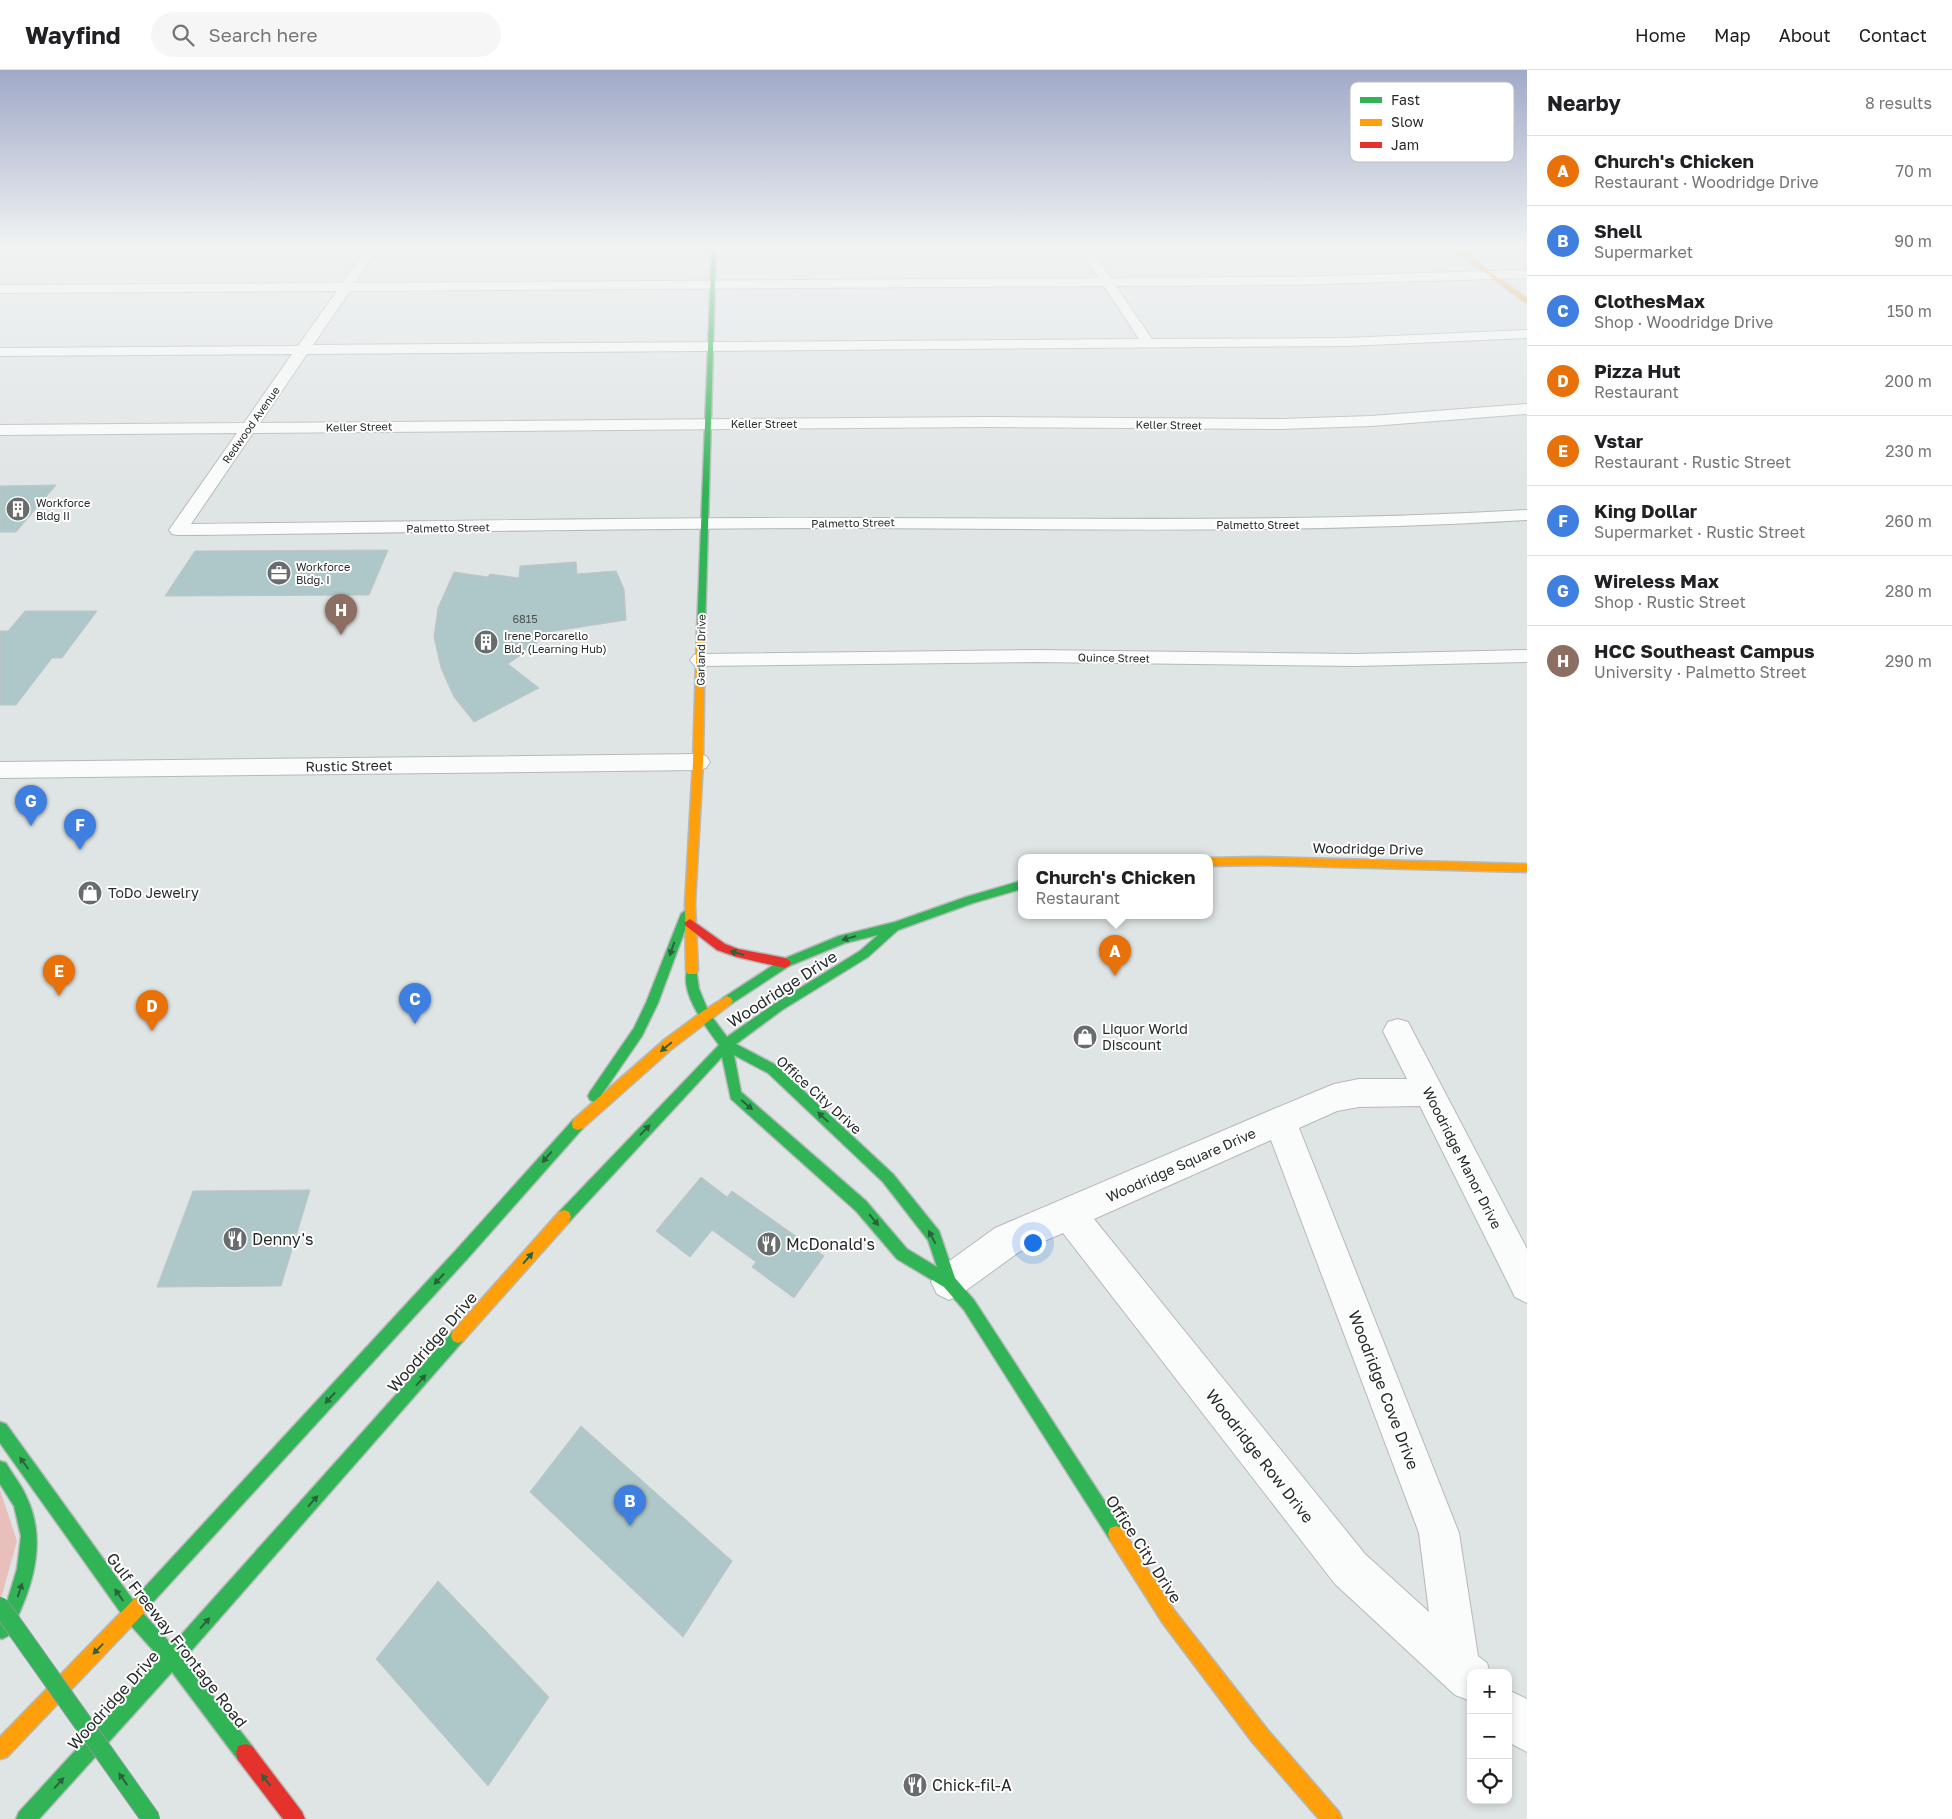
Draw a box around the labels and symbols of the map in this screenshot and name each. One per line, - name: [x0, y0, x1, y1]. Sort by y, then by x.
- legend: [1350, 82, 1514, 162]
- text: Fast: [1391, 91, 1420, 108]
- text: Slow: [1391, 113, 1424, 130]
- text: Jam: [1391, 136, 1419, 153]
- street label: Redwood Avenue: [219, 384, 282, 466]
- street label: Keller Street: [731, 417, 797, 430]
- street label: Keller Street: [1136, 417, 1202, 432]
- street label: Keller Street: [326, 419, 392, 434]
- building icon: Workforce Bldg II: [5, 496, 31, 522]
- place label: Workforce Bldg II: [36, 496, 90, 522]
- street label: Palmetto Street: [811, 515, 895, 530]
- street label: Palmetto Street: [1216, 518, 1300, 531]
- street label: Palmetto Street: [406, 520, 490, 535]
- office icon: Workforce Bldg. I: [266, 560, 292, 586]
- place label: Workforce Bldg. I: [296, 560, 350, 586]
- pin: H: [325, 594, 357, 635]
- house number: 6815: [512, 612, 538, 625]
- street label: Garland Drive: [693, 614, 708, 686]
- building icon: Irene Porcarello Bld, (Learning Hub): [473, 629, 499, 655]
- place label: Irene Porcarello Bld, (Learning Hub): [504, 629, 607, 655]
- street label: Quince Street: [1078, 650, 1150, 665]
- street label: Rustic Street: [305, 756, 393, 775]
- pin: G: [15, 785, 47, 826]
- pin: F: [64, 809, 96, 850]
- street label: Woodridge Drive: [1312, 839, 1424, 858]
- shop icon: ToDo Jewelry: [77, 880, 103, 906]
- place label: ToDo Jewelry: [108, 884, 199, 901]
- one-way arrow: [842, 934, 857, 942]
- pin: A: [1099, 935, 1131, 976]
- one-way arrow: [668, 941, 675, 956]
- street label: Woodridge Drive: [723, 946, 841, 1032]
- one-way arrow: [729, 948, 744, 956]
- pin: E: [43, 955, 75, 996]
- pin: C: [399, 983, 431, 1024]
- pin: D: [136, 990, 168, 1031]
- place label: Liquor World Discount: [1102, 1020, 1188, 1053]
- shop icon: Liquor World Discount: [1072, 1024, 1098, 1050]
- one-way arrow: [660, 1041, 673, 1052]
- street label: Office City Drive: [773, 1052, 865, 1137]
- street label: Woodridge Manor Drive: [1419, 1084, 1506, 1232]
- one-way arrow: [741, 1099, 753, 1111]
- one-way arrow: [817, 1111, 829, 1123]
- street label: Woodridge Square Drive: [1103, 1124, 1258, 1205]
- one-way arrow: [639, 1125, 651, 1137]
- one-way arrow: [542, 1151, 553, 1163]
- one-way arrow: [868, 1214, 879, 1227]
- restaurant icon: Denny's: [222, 1226, 248, 1252]
- place label: Denny's: [252, 1229, 313, 1249]
- one-way arrow: [928, 1229, 936, 1244]
- your location: [1020, 1230, 1046, 1256]
- restaurant icon: McDonald's: [756, 1231, 782, 1257]
- place label: McDonald's: [786, 1234, 875, 1254]
- one-way arrow: [523, 1251, 534, 1264]
- one-way arrow: [434, 1272, 445, 1285]
- street label: Woodridge Drive: [383, 1288, 481, 1396]
- street label: Woodridge Cove Drive: [1344, 1308, 1424, 1472]
- one-way arrow: [415, 1374, 427, 1386]
- street label: Woodridge Row Drive: [1202, 1385, 1318, 1527]
- one-way arrow: [324, 1392, 336, 1404]
- one-way arrow: [19, 1456, 29, 1470]
- pin: B: [614, 1485, 646, 1526]
- street label: Office City Drive: [1102, 1491, 1186, 1607]
- one-way arrow: [307, 1496, 319, 1508]
- street label: Gulf Freeway Frontage Road: [102, 1549, 252, 1731]
- one-way arrow: [17, 1582, 25, 1597]
- one-way arrow: [114, 1588, 124, 1602]
- one-way arrow: [199, 1617, 211, 1629]
- one-way arrow: [92, 1642, 104, 1654]
- street label: Woodridge Drive: [63, 1646, 163, 1754]
- one-way arrow: [118, 1772, 128, 1786]
- restaurant icon: Chick-fil-A: [902, 1772, 928, 1798]
- one-way arrow: [260, 1774, 271, 1787]
- place label: Chick-fil-A: [932, 1775, 1012, 1795]
- one-way arrow: [53, 1778, 65, 1790]

